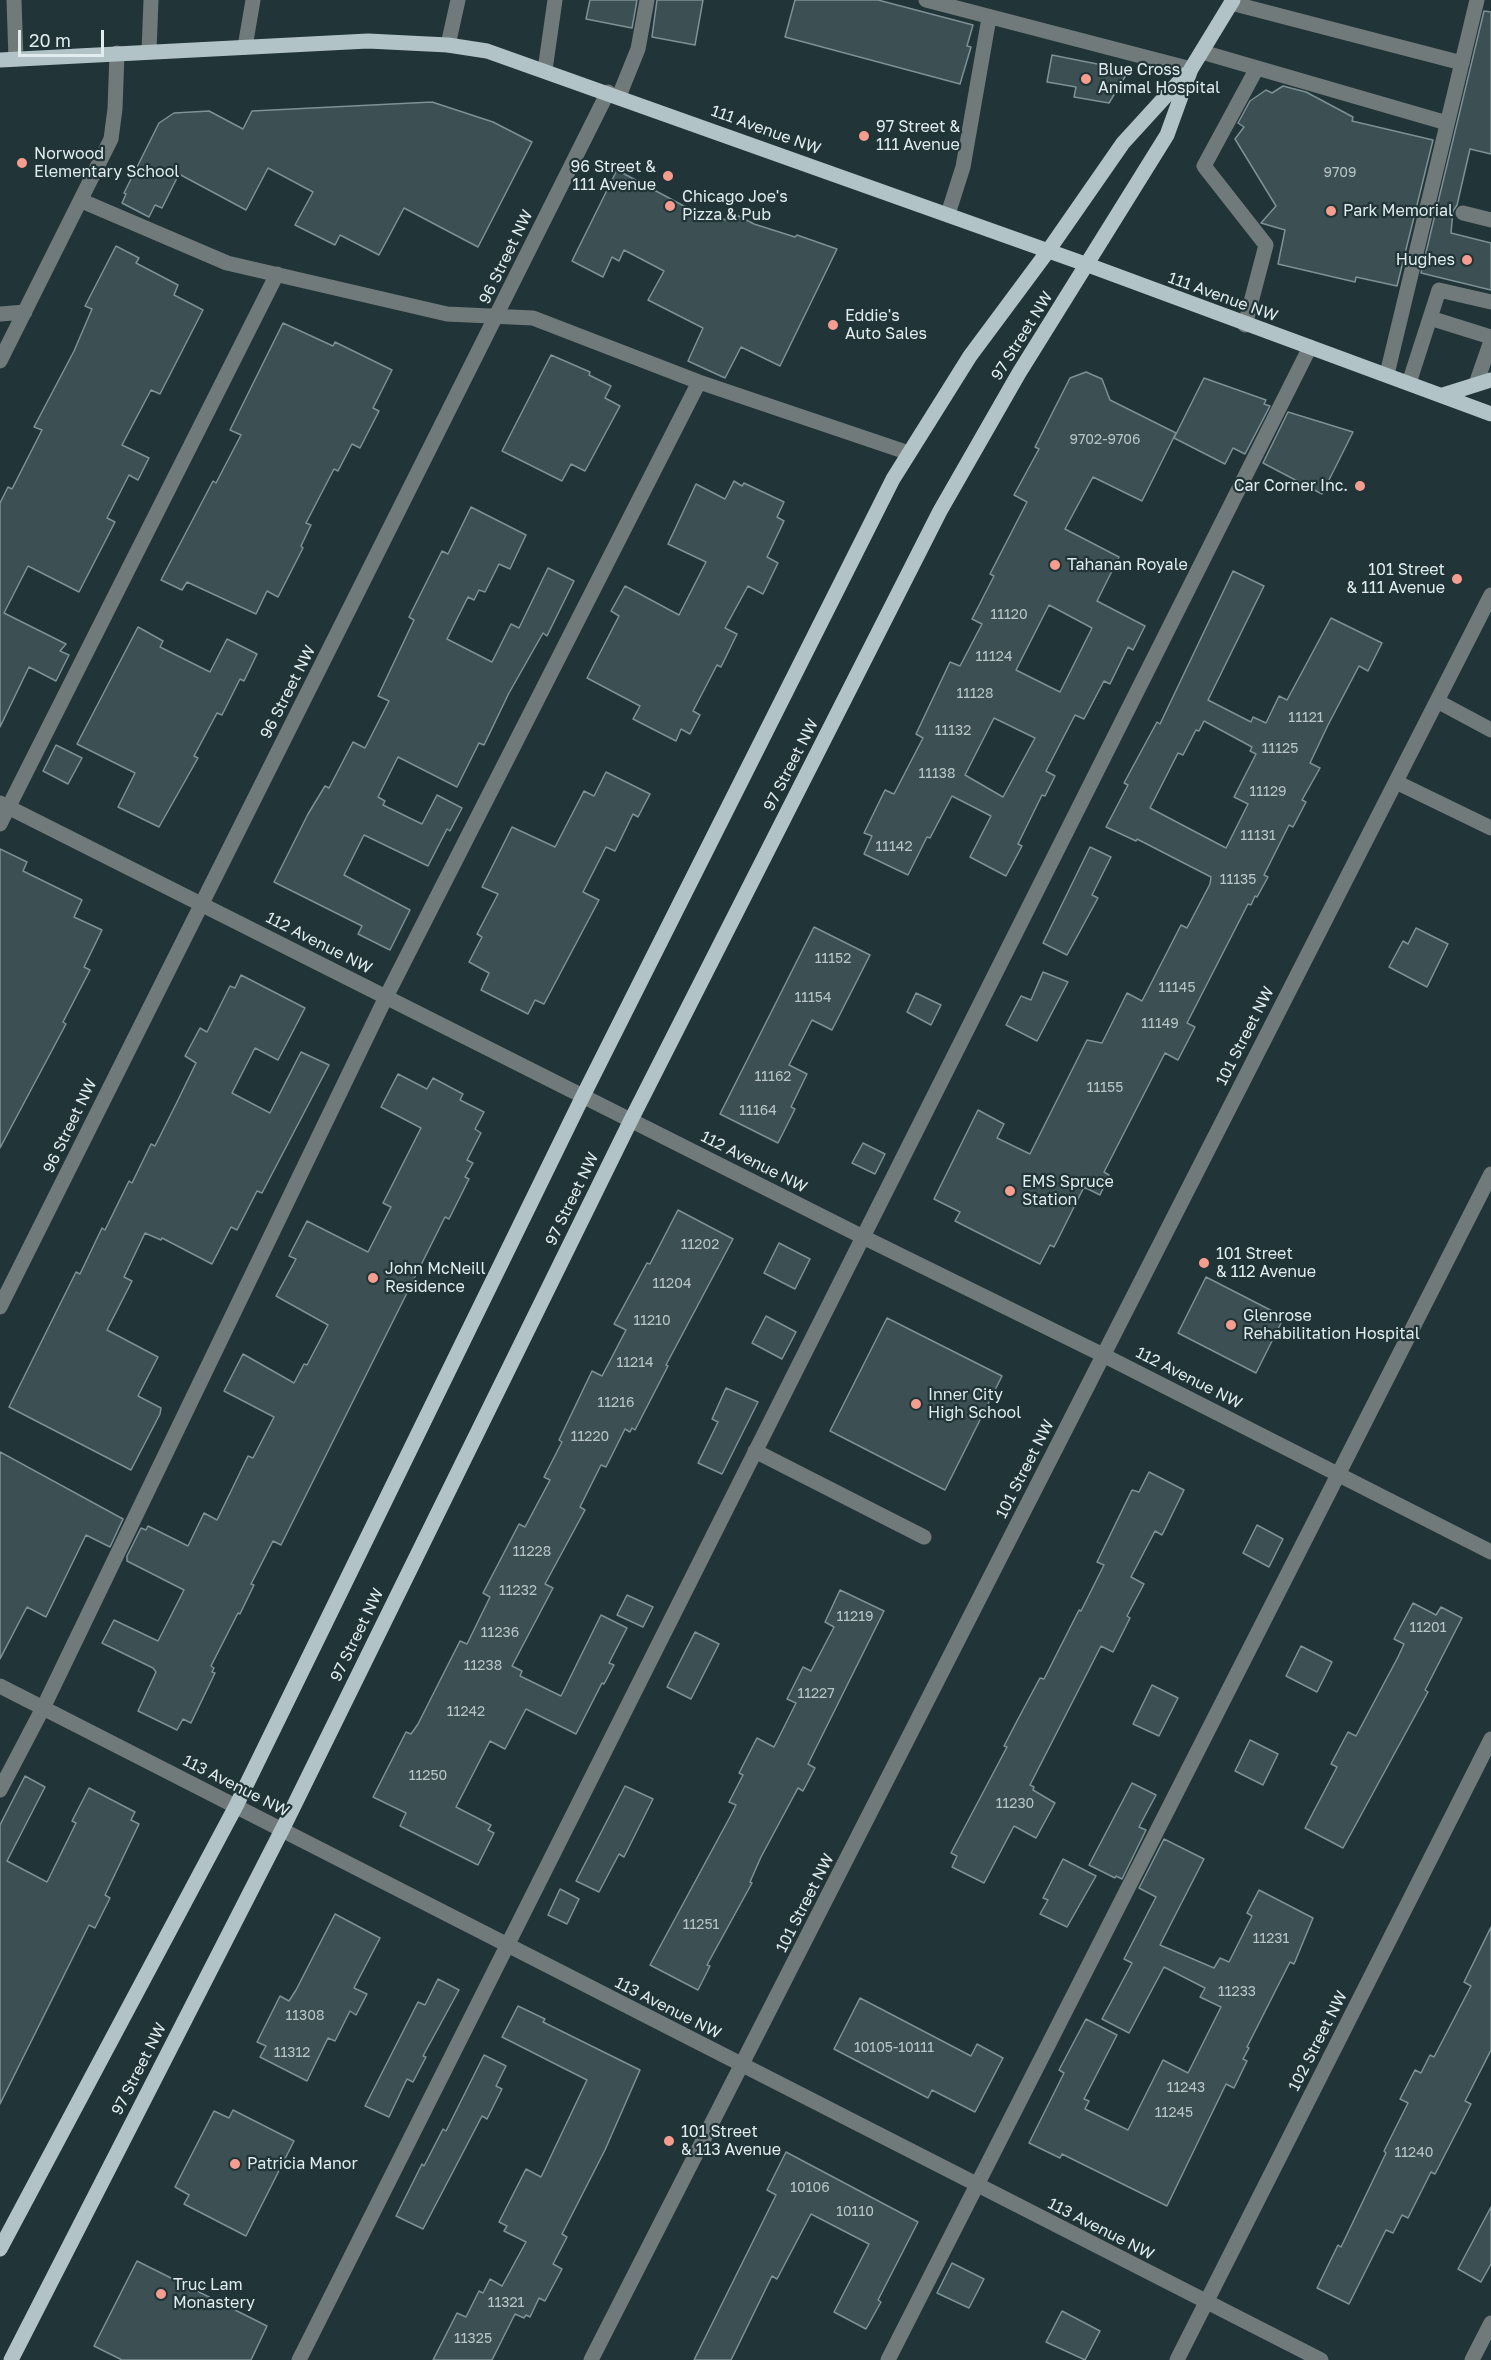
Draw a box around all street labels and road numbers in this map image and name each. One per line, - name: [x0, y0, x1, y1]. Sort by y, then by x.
- street label: 111 Avenue NW: [709, 101, 823, 159]
- street label: 96 Street NW: [475, 207, 537, 307]
- street label: 111 Avenue NW: [1166, 268, 1280, 326]
- street label: 97 Street NW: [987, 288, 1057, 384]
- street label: 96 Street NW: [256, 642, 320, 742]
- street label: 97 Street NW: [760, 716, 822, 814]
- street label: 112 Avenue NW: [263, 908, 375, 978]
- street label: 101 Street NW: [1212, 983, 1278, 1089]
- street label: 96 Street NW: [39, 1076, 101, 1176]
- street label: 112 Avenue NW: [698, 1127, 810, 1197]
- street label: 97 Street NW: [541, 1149, 603, 1249]
- street label: 112 Avenue NW: [1133, 1343, 1245, 1413]
- street label: 101 Street NW: [992, 1416, 1058, 1522]
- street label: 97 Street NW: [326, 1585, 388, 1685]
- street label: 113 Avenue NW: [180, 1751, 292, 1821]
- street label: 101 Street NW: [772, 1850, 838, 1956]
- street label: 113 Avenue NW: [612, 1973, 724, 2043]
- street label: 102 Street NW: [1285, 1988, 1351, 2094]
- street label: 97 Street NW: [108, 2020, 170, 2118]
- street label: 113 Avenue NW: [1045, 2194, 1157, 2264]

